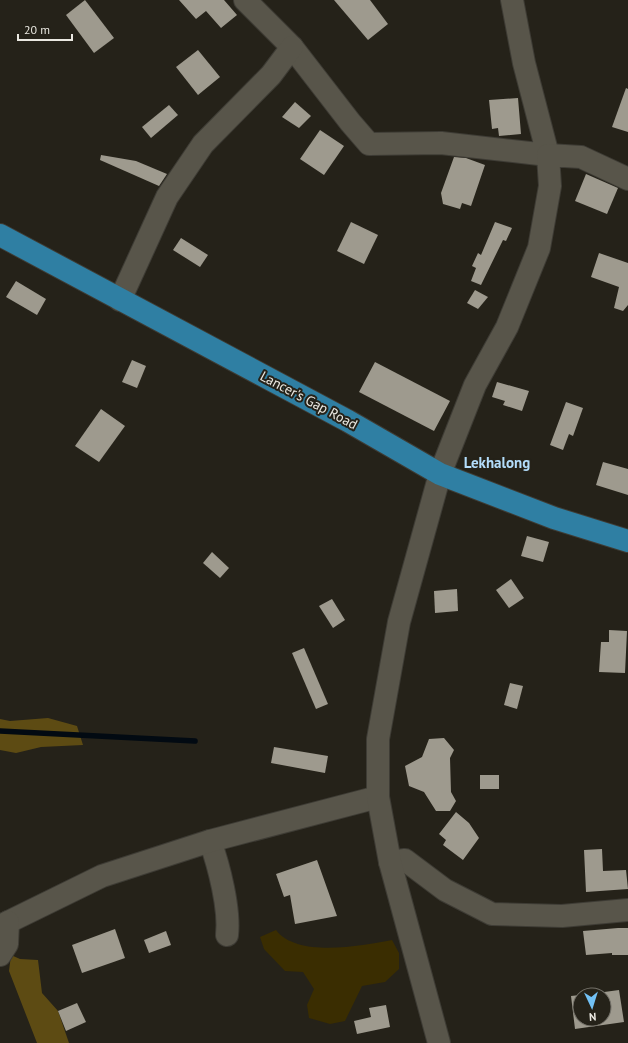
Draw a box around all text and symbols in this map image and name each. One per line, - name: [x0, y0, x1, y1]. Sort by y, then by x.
- scale bar: [18, 16, 72, 42]
- text: 20 m: [24, 22, 50, 37]
- street label: Lancer's Gap Road: [257, 367, 361, 433]
- district label: Lekhalong: [464, 453, 530, 472]
- north arrow: [572, 987, 612, 1027]
- text: N: [589, 1010, 597, 1024]

